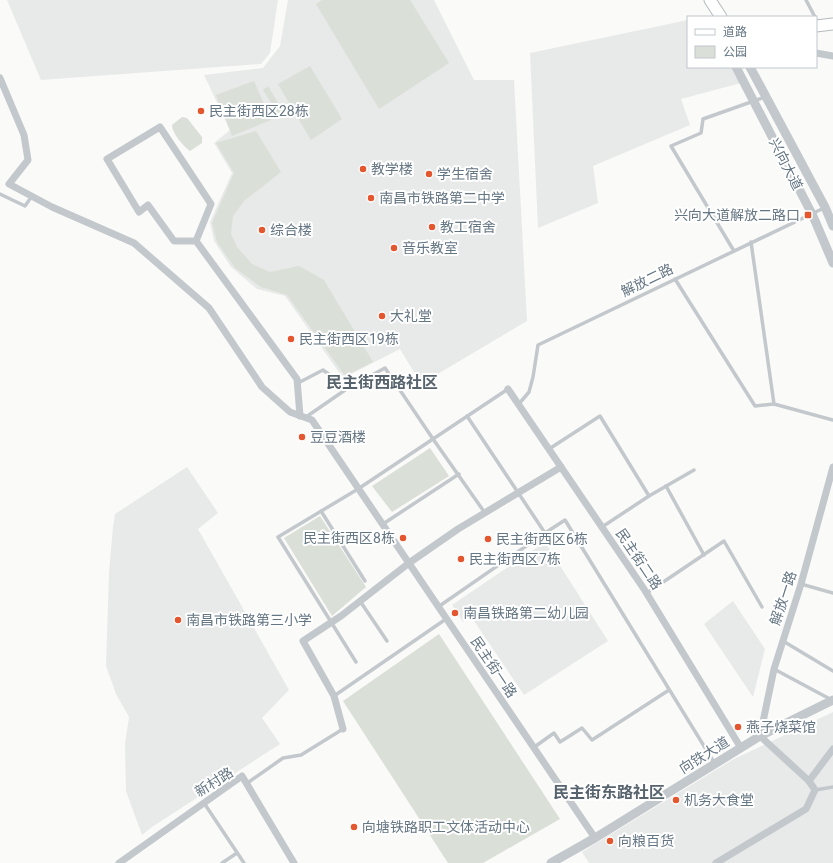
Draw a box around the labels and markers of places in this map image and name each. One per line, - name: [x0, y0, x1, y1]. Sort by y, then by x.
- place label: 民主街西区28栋: [209, 103, 309, 119]
- marker: 民主街西区28栋: [196, 106, 206, 116]
- place label: 教学楼: [371, 161, 413, 177]
- marker: 教学楼: [358, 164, 368, 174]
- place label: 学生宿舍: [437, 166, 493, 182]
- marker: 学生宿舍: [424, 169, 434, 179]
- place label: 南昌市铁路第二中学: [379, 190, 505, 206]
- marker: 南昌市铁路第二中学: [366, 193, 376, 203]
- place label: 兴向大道解放二路口: [674, 207, 800, 223]
- marker: 兴向大道解放二路口: [803, 210, 813, 220]
- place label: 教工宿舍: [440, 219, 496, 235]
- place label: 综合楼: [270, 222, 312, 238]
- marker: 教工宿舍: [427, 222, 437, 232]
- marker: 综合楼: [257, 225, 267, 235]
- place label: 音乐教室: [402, 240, 458, 256]
- marker: 音乐教室: [389, 243, 399, 253]
- place label: 大礼堂: [390, 308, 432, 324]
- marker: 大礼堂: [377, 311, 387, 321]
- place label: 民主街西区19栋: [299, 331, 399, 347]
- marker: 民主街西区19栋: [286, 334, 296, 344]
- place label: 豆豆酒楼: [310, 429, 366, 445]
- marker: 豆豆酒楼: [297, 432, 307, 442]
- place label: 民主街西区8栋: [303, 530, 395, 546]
- place label: 民主街西区6栋: [496, 531, 588, 547]
- marker: 民主街西区8栋: [398, 533, 408, 543]
- marker: 民主街西区6栋: [483, 534, 493, 544]
- place label: 民主街西区7栋: [469, 551, 561, 567]
- marker: 民主街西区7栋: [456, 554, 466, 564]
- place label: 南昌铁路第二幼儿园: [463, 605, 589, 621]
- marker: 南昌铁路第二幼儿园: [450, 608, 460, 618]
- place label: 南昌市铁路第三小学: [186, 612, 312, 628]
- marker: 南昌市铁路第三小学: [173, 615, 183, 625]
- place label: 燕子烧菜馆: [746, 719, 816, 735]
- marker: 燕子烧菜馆: [733, 722, 743, 732]
- place label: 机务大食堂: [684, 792, 754, 808]
- marker: 机务大食堂: [671, 795, 681, 805]
- place label: 向塘铁路职工文体活动中心: [362, 819, 530, 835]
- marker: 向塘铁路职工文体活动中心: [349, 822, 359, 832]
- place label: 向粮百货: [618, 833, 674, 849]
- marker: 向粮百货: [605, 836, 615, 846]

